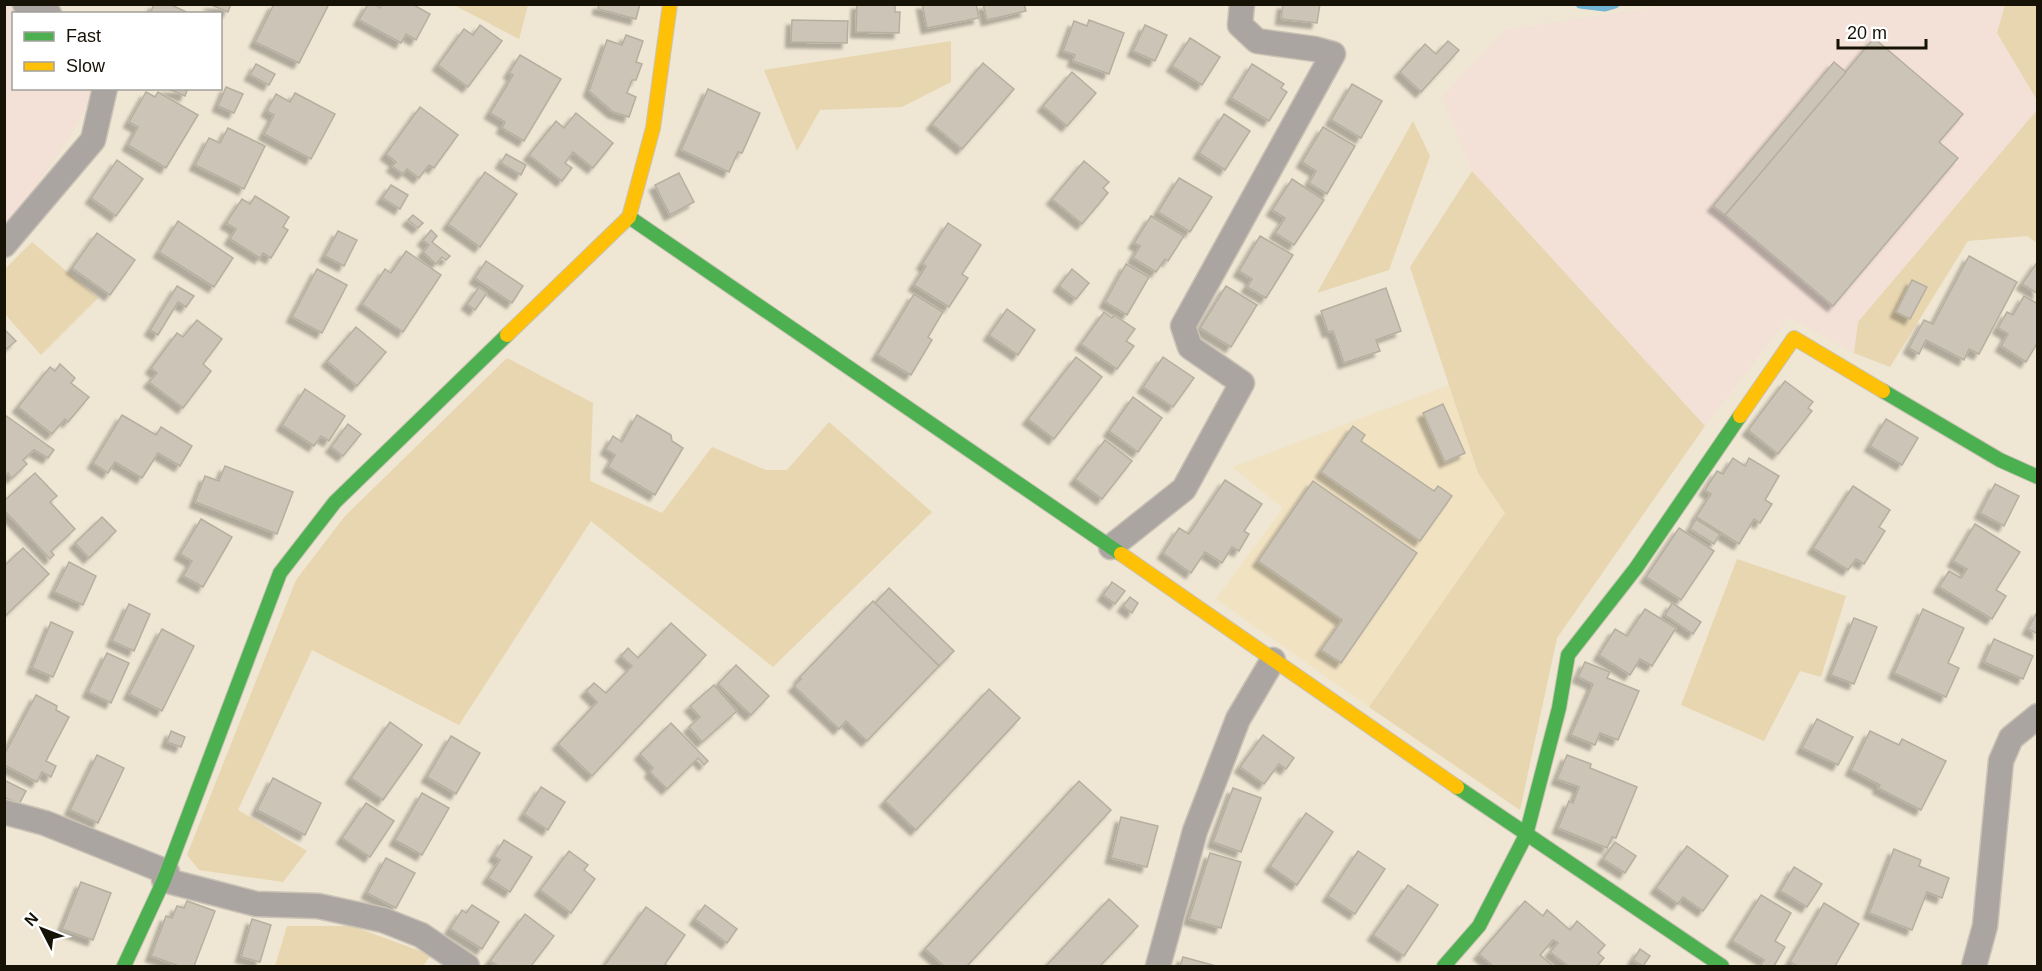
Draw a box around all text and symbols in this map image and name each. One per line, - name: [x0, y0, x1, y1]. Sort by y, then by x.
- legend: [12, 12, 222, 90]
- scale bar: [1838, 12, 1926, 50]
- text: 20 m: [1847, 23, 1887, 43]
- text: Fast: [66, 26, 101, 46]
- text: Slow: [66, 56, 106, 76]
- north arrow: [12, 899, 72, 959]
- text: N: [21, 909, 41, 929]

